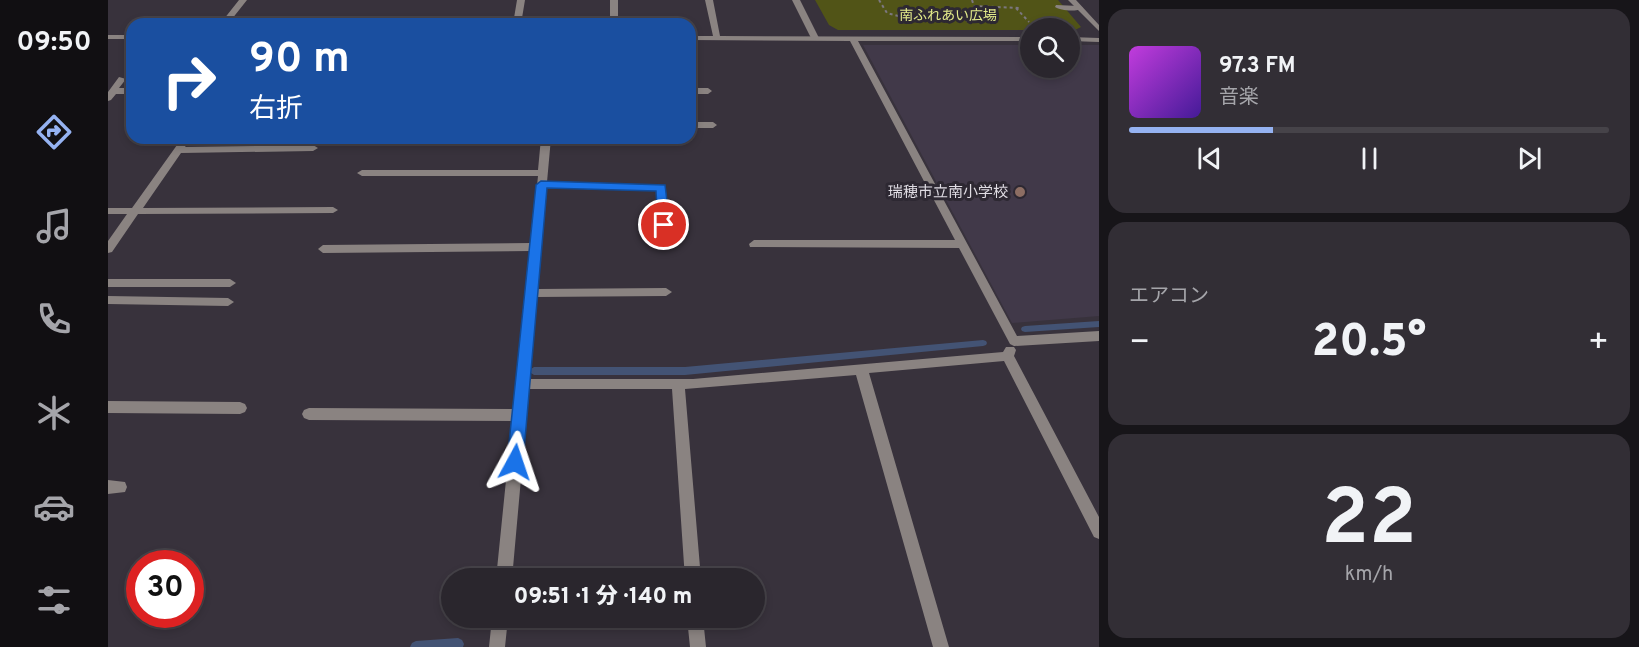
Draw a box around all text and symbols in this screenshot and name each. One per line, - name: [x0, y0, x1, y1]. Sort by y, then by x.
- park label: 南ふれあい広場: [899, 8, 997, 25]
- map controls: [1020, 18, 1080, 78]
- button: search: [1020, 18, 1080, 78]
- text: 09:50: [16, 26, 92, 60]
- text: 90 m: [249, 34, 350, 87]
- icon: right: [150, 42, 228, 120]
- text: 97.3 FM: [1219, 53, 1296, 80]
- text: 音楽: [1219, 85, 1259, 111]
- text: 右折: [249, 93, 303, 127]
- icon: directions: [33, 111, 75, 153]
- icon: previous: [1193, 142, 1226, 175]
- icon: pause: [1353, 142, 1386, 175]
- icon: next: [1513, 142, 1546, 175]
- place label: 瑞穂市立南小学校: [888, 184, 1008, 203]
- marker: 瑞穂市立南小学校: [1013, 185, 1027, 199]
- pin: [638, 199, 689, 250]
- icon: music: [33, 205, 75, 247]
- icon: arrive: [647, 208, 680, 241]
- text: エアコン: [1129, 284, 1209, 310]
- icon: phone: [33, 298, 75, 340]
- text: 20.5°: [1312, 315, 1426, 372]
- text: −: [1129, 323, 1150, 365]
- text: +: [1588, 323, 1609, 365]
- icon: climate: [33, 392, 75, 434]
- position arrow: [483, 430, 547, 494]
- text: 22: [1321, 473, 1417, 572]
- icon: car: [33, 486, 75, 528]
- speed limit sign: 30: [126, 550, 204, 628]
- text: km/h: [1345, 562, 1393, 588]
- icon: filters: [33, 579, 75, 621]
- text: 09:51 · 1 分 · 140 m: [514, 584, 692, 611]

